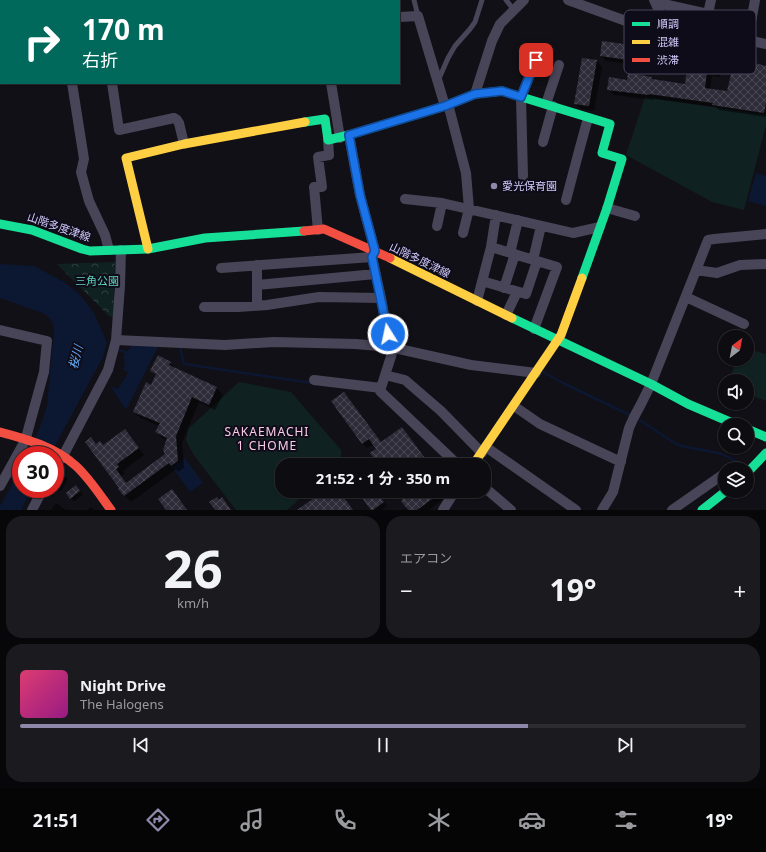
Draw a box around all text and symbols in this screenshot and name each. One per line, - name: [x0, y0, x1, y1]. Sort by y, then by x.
- text: 170 m: [82, 10, 165, 48]
- legend: [624, 10, 756, 74]
- icon: right: [16, 16, 68, 68]
- text: 順調: [657, 16, 679, 31]
- text: 混雑: [657, 34, 679, 49]
- pin: [519, 43, 553, 77]
- text: 右折: [82, 48, 118, 72]
- icon: arrive: [525, 49, 547, 71]
- text: 渋滞: [657, 52, 679, 67]
- place label: 愛光保育園: [502, 178, 557, 193]
- marker: 愛光保育園: [489, 181, 499, 191]
- street label: 山階多度津線: [26, 209, 93, 244]
- street label: 山階多度津線: [387, 238, 453, 281]
- park label: 三角公園: [75, 273, 119, 288]
- position arrow: [367, 313, 409, 355]
- north arrow: [718, 330, 754, 366]
- map controls: [718, 330, 754, 498]
- water label: 桜川: [64, 341, 87, 371]
- button: sound: [718, 374, 754, 410]
- button: search: [718, 418, 754, 454]
- district label: SAKAEMACHI 1 CHOME: [225, 423, 309, 454]
- speed limit sign: 30: [12, 446, 64, 498]
- button: layers: [718, 462, 754, 498]
- text: 21:52 · 1 分 · 350 m: [316, 468, 450, 488]
- text: 26: [163, 532, 223, 603]
- text: エアコン: [400, 549, 452, 567]
- text: 19°: [549, 569, 597, 610]
- text: −: [400, 575, 413, 605]
- text: +: [733, 575, 746, 605]
- text: km/h: [177, 594, 209, 612]
- text: Night Drive: [80, 675, 166, 695]
- text: The Halogens: [80, 695, 164, 713]
- icon: previous: [130, 734, 152, 756]
- icon: pause: [372, 734, 394, 756]
- icon: next: [614, 734, 636, 756]
- icon: directions: [144, 806, 172, 834]
- icon: music: [238, 806, 266, 834]
- icon: phone: [331, 806, 359, 834]
- icon: climate: [425, 806, 453, 834]
- icon: car: [518, 806, 546, 834]
- icon: filters: [612, 806, 640, 834]
- text: 21:51: [33, 808, 79, 832]
- text: 19°: [705, 808, 733, 832]

